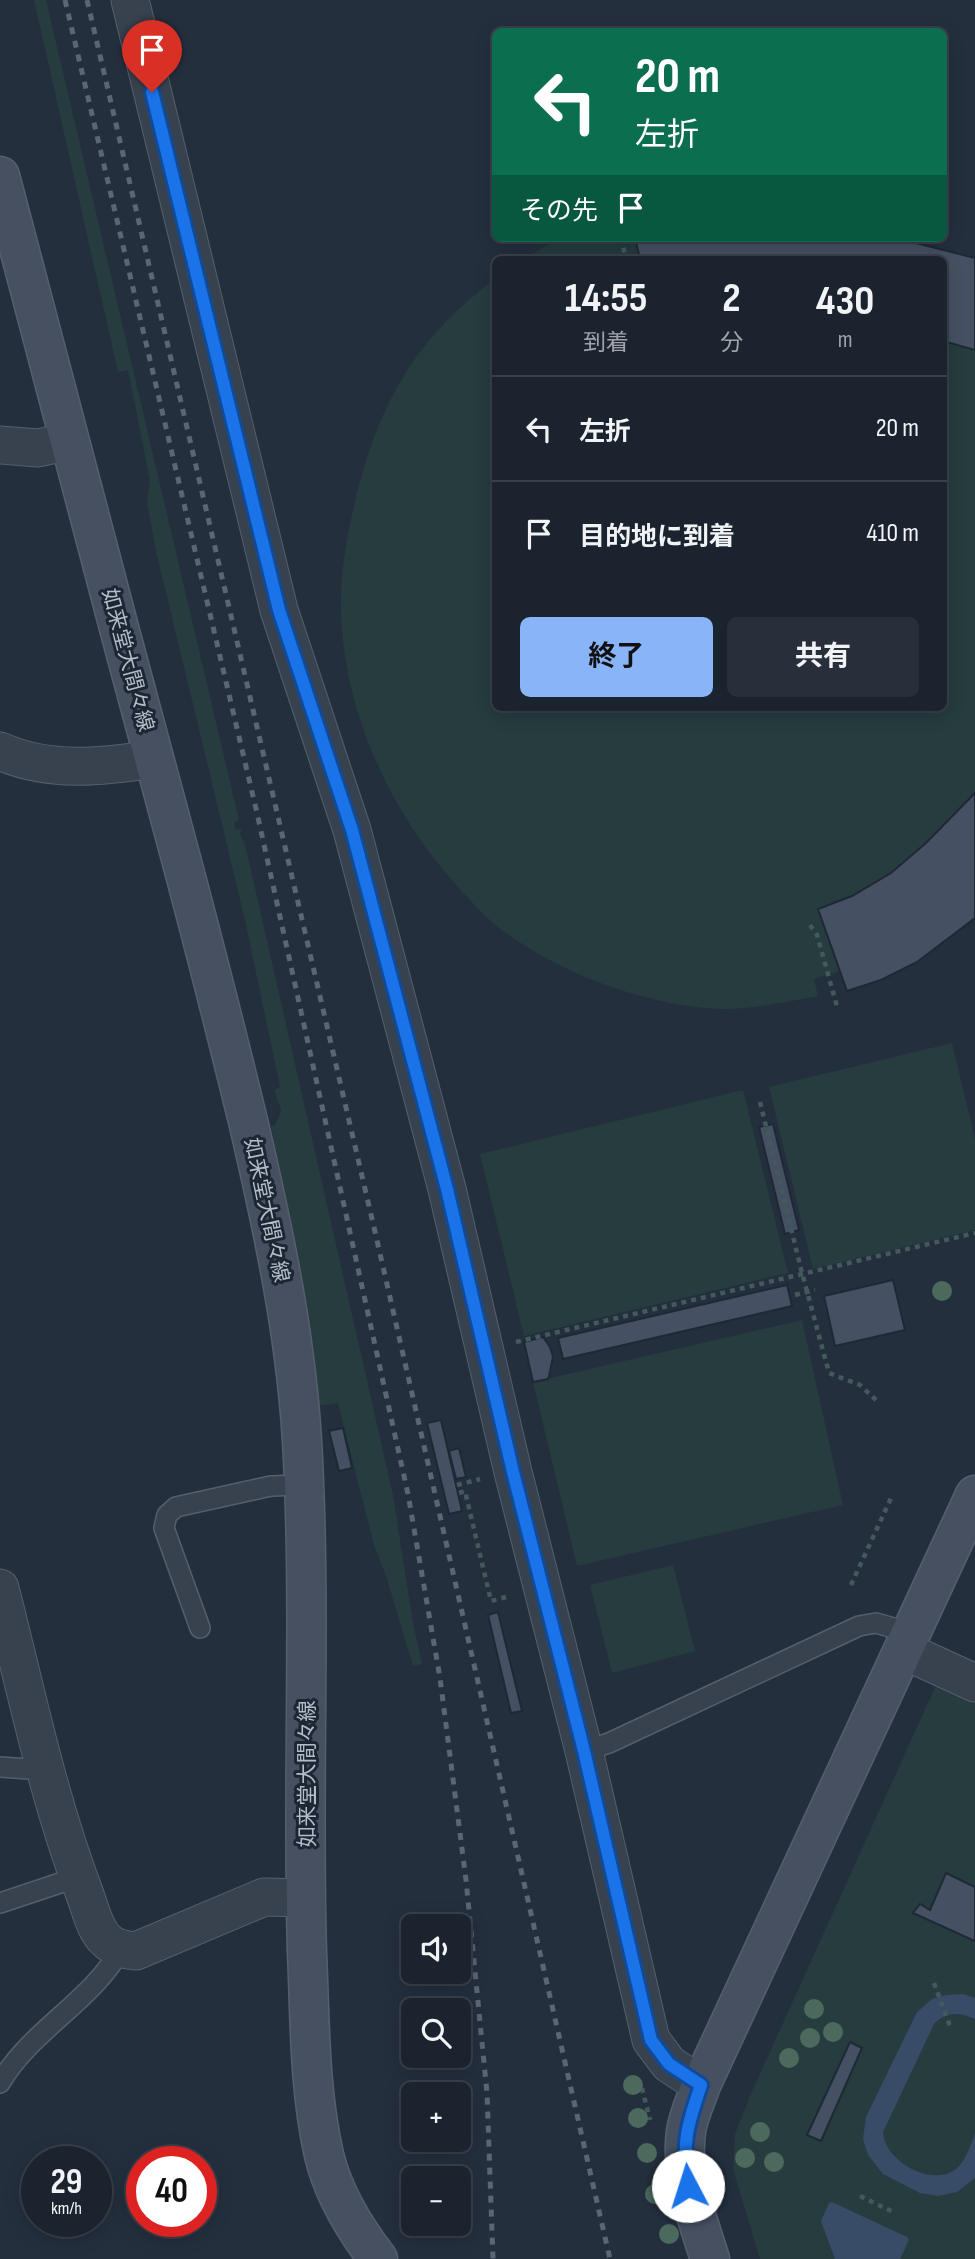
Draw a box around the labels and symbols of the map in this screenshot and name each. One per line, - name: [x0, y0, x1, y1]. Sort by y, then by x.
- pin: [122, 20, 182, 92]
- street label: 如来堂大間々線: [96, 586, 159, 734]
- street label: 如来堂大間々線: [239, 1136, 294, 1285]
- street label: 如来堂大間々線: [295, 1701, 320, 1848]
- speed limit sign: 40: [126, 2146, 217, 2237]
- position arrow: [651, 2149, 725, 2223]

